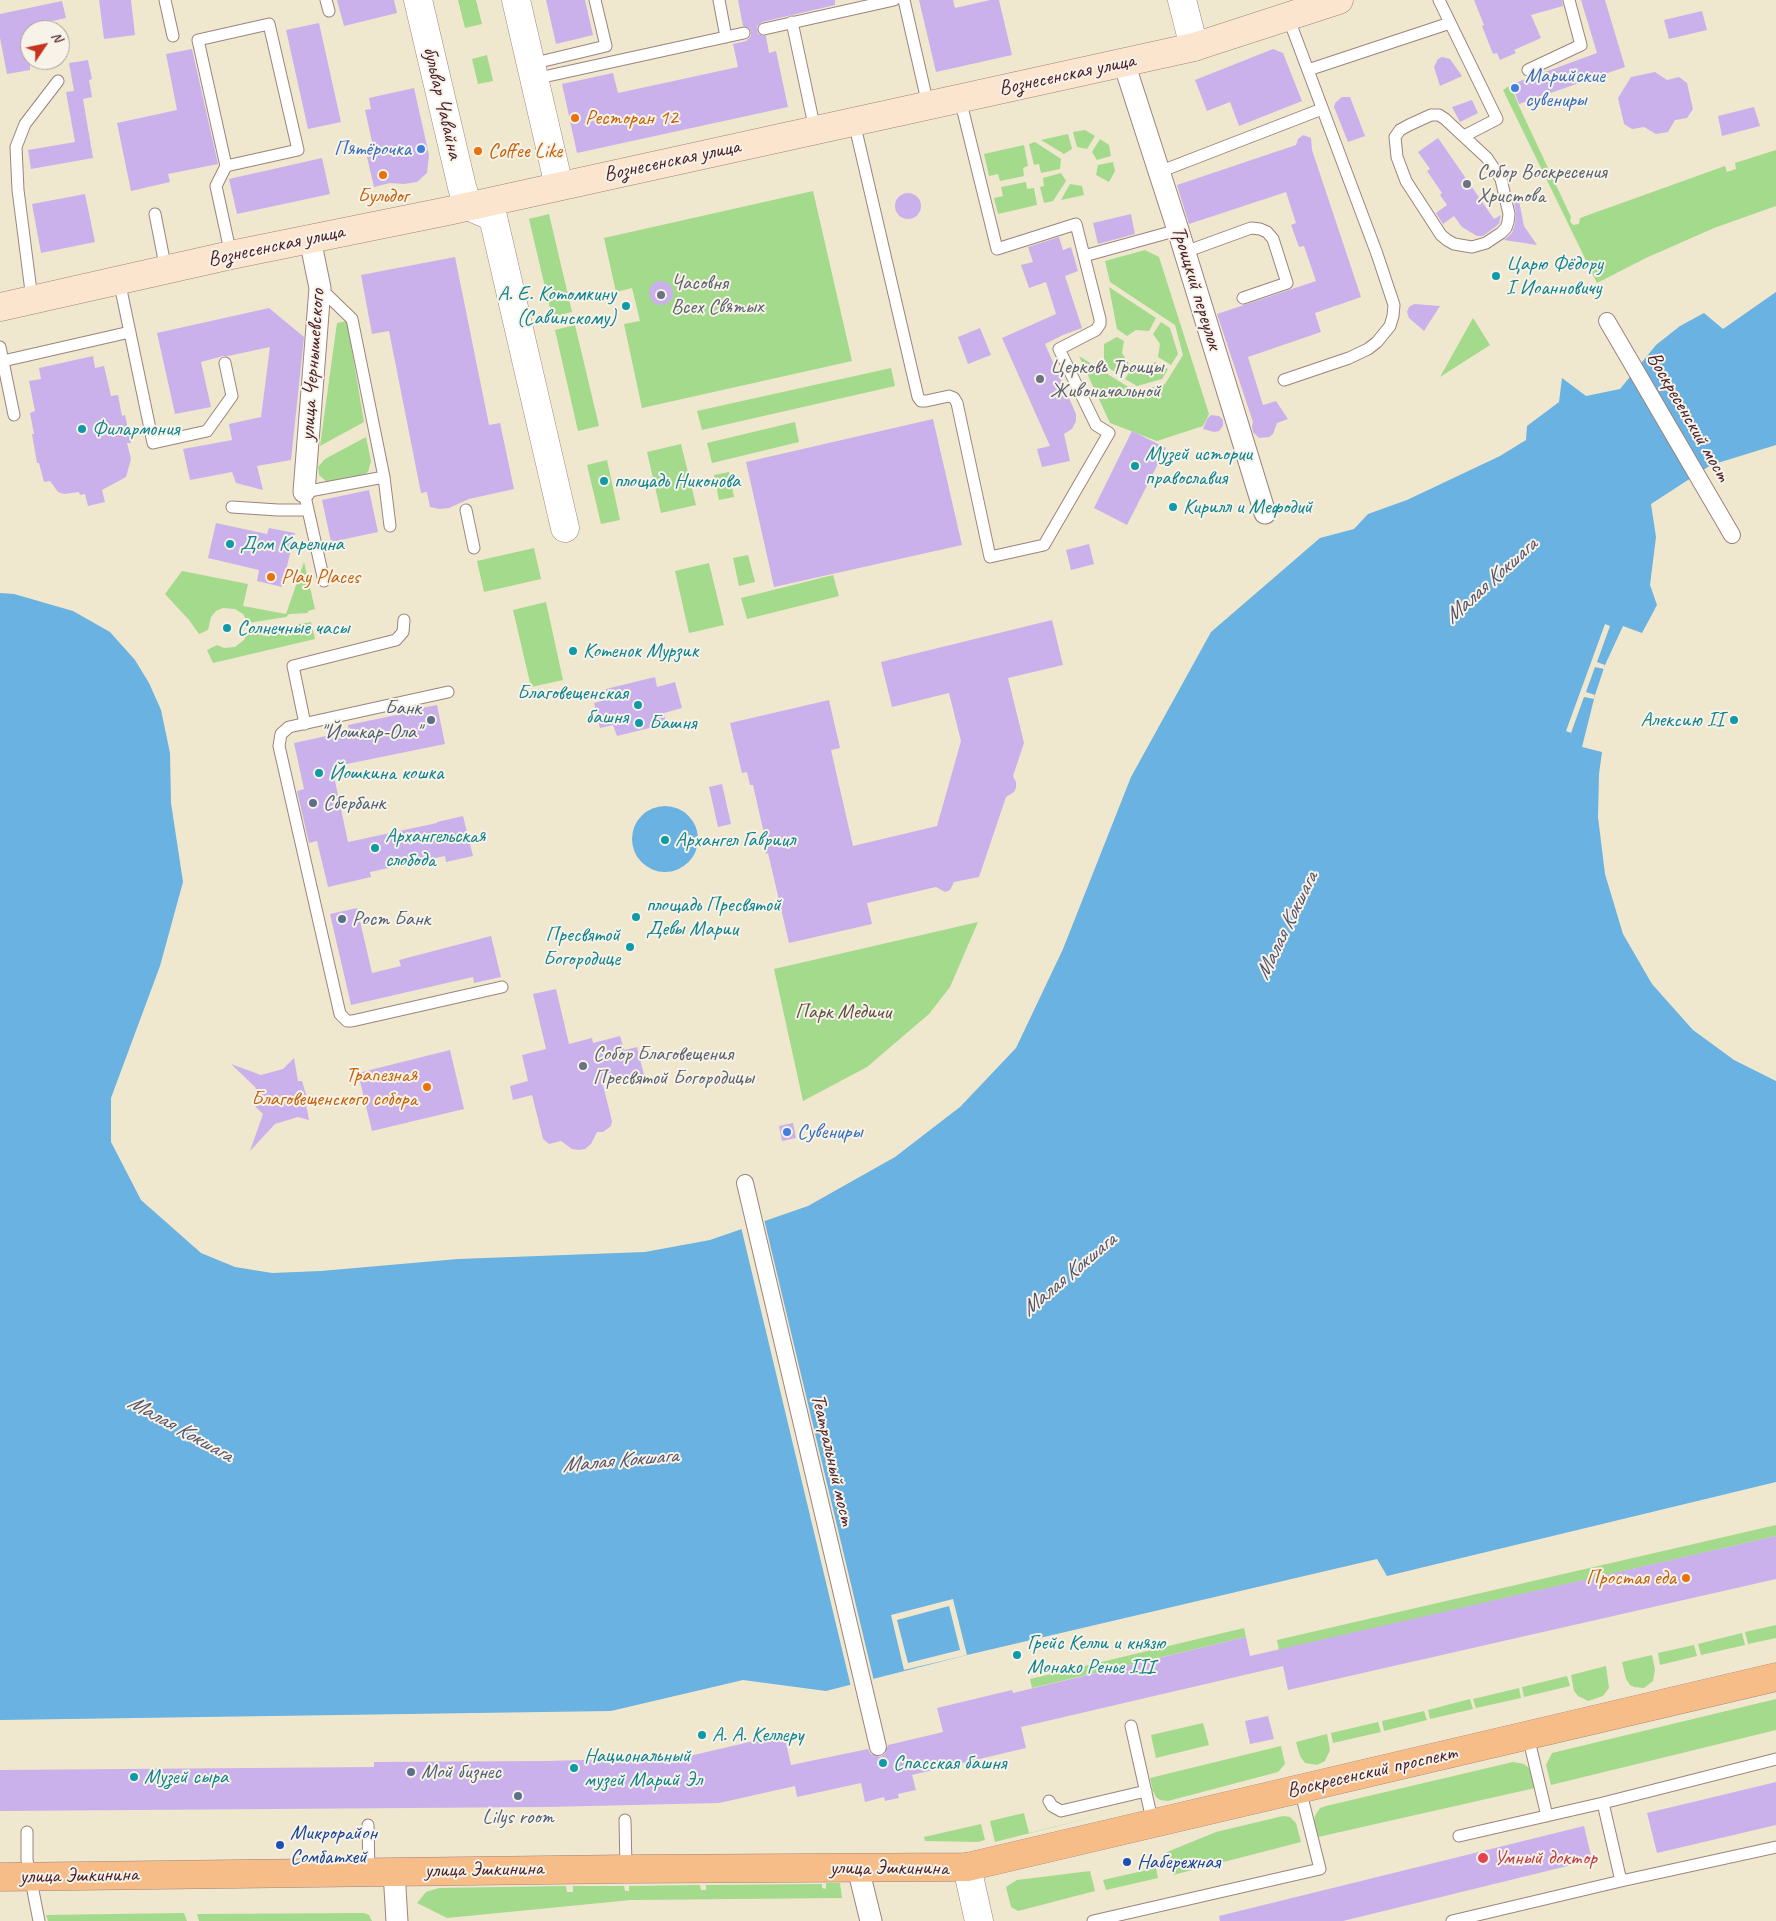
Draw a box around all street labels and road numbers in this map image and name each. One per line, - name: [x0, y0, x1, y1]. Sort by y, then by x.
- street label: бульвар Чавайна: [417, 44, 467, 162]
- street label: Вознесенская улица: [996, 48, 1138, 102]
- street label: Вознесенская улица: [601, 134, 743, 188]
- street label: Вознесенская улица: [205, 219, 347, 273]
- street label: Троицкий переулок: [1165, 223, 1227, 353]
- street label: улица Чернышевского: [295, 288, 331, 442]
- street label: Воскресенский мост: [1641, 348, 1735, 486]
- street label: Театральный мост: [805, 1392, 859, 1528]
- street label: Воскресенский проспект: [1284, 1740, 1460, 1804]
- street label: улица Эшкинина: [830, 1855, 948, 1881]
- street label: улица Эшкинина: [424, 1856, 544, 1884]
- street label: улица Эшкинина: [19, 1862, 139, 1890]

